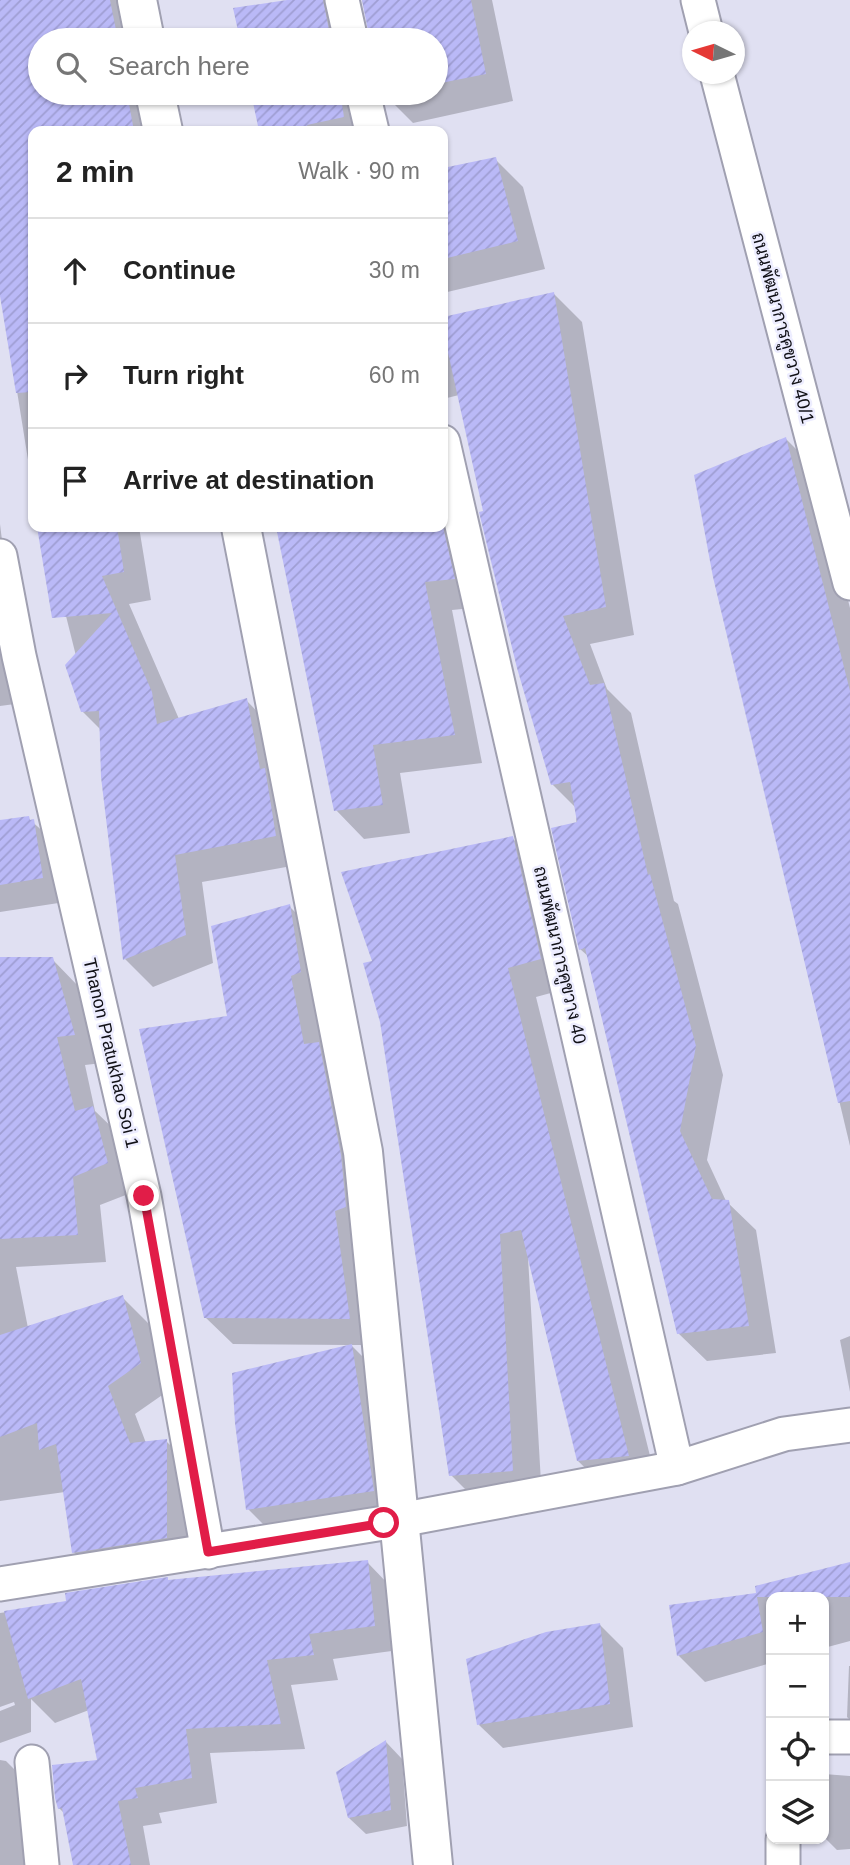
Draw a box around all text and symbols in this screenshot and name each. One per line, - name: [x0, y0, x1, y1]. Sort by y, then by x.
- north arrow: [682, 21, 745, 84]
- search box: [28, 28, 448, 105]
- icon: search: [52, 48, 90, 86]
- text: Search here: [108, 51, 250, 81]
- text: 2 min: [56, 155, 134, 188]
- text: Walk · 90 m: [298, 158, 420, 184]
- street label: ถนนพัฒนาการคูขวาง 40/1: [745, 230, 819, 427]
- icon: ahead: [56, 252, 94, 290]
- text: Continue: [123, 255, 236, 285]
- text: 30 m: [369, 257, 420, 283]
- icon: right: [56, 357, 94, 395]
- text: Turn right: [123, 360, 244, 390]
- text: 60 m: [369, 362, 420, 388]
- icon: arrive: [56, 462, 94, 500]
- text: Arrive at destination: [123, 465, 374, 495]
- street label: ถนนพัฒนาการคูขวาง 40: [527, 864, 591, 1047]
- street label: Thanon Pratukhao Soi 1: [79, 956, 143, 1150]
- route end: [128, 1180, 159, 1211]
- route start: [368, 1507, 399, 1538]
- map controls: [766, 1592, 829, 1844]
- button: +: [766, 1592, 829, 1655]
- button: −: [766, 1655, 829, 1718]
- button: locate: [766, 1718, 829, 1781]
- button: layers: [766, 1781, 829, 1844]

